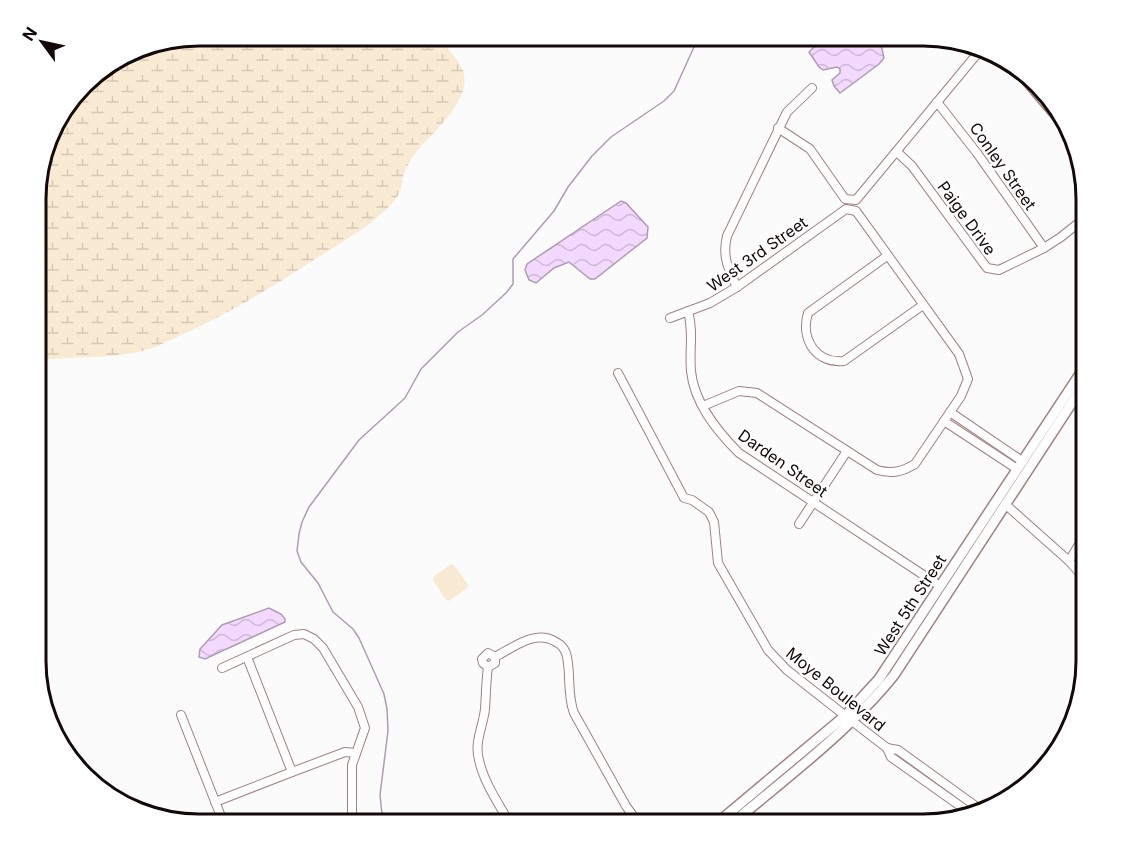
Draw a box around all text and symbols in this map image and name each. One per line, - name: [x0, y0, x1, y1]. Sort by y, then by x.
- north arrow: [12, 12, 72, 72]
- text: N: [18, 23, 41, 44]
- street label: Conley Street: [965, 118, 1041, 214]
- street label: Paige Drive: [934, 177, 1000, 259]
- street label: West 3rd Street: [703, 212, 811, 296]
- street label: Darden Street: [734, 425, 832, 501]
- street label: West 5th Street: [870, 551, 950, 659]
- street label: Moye Boulevard: [782, 643, 890, 735]

